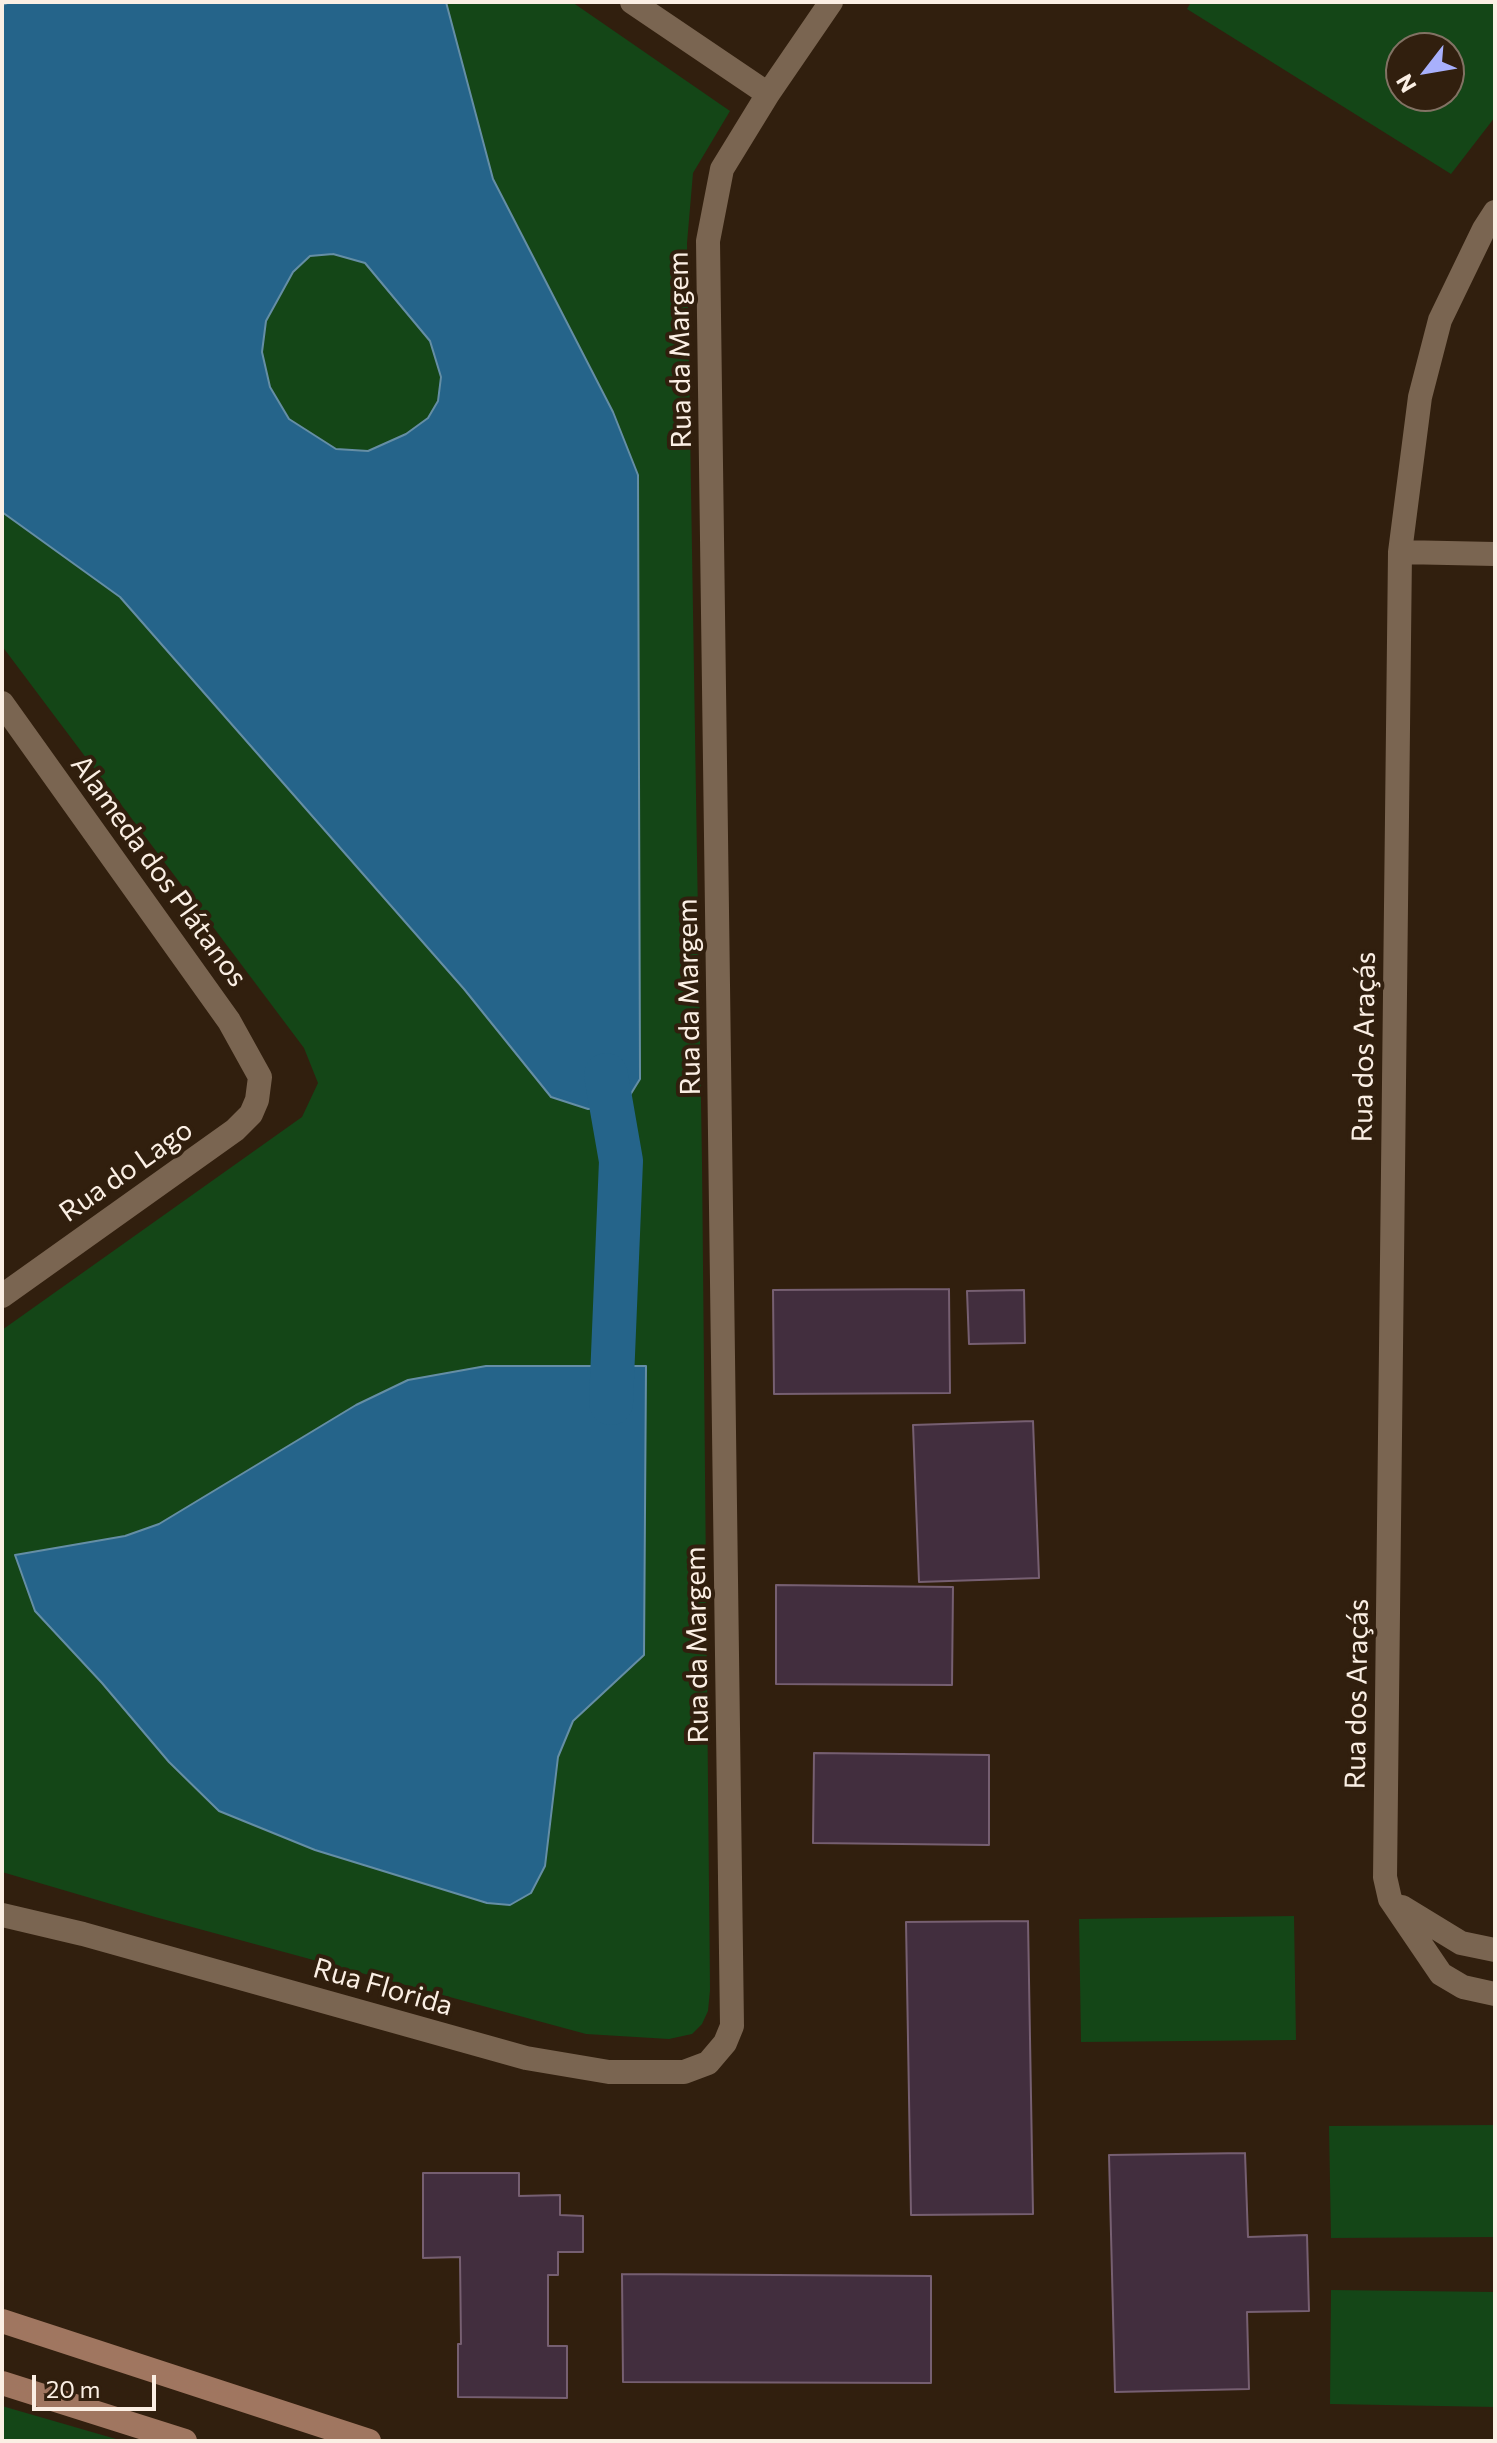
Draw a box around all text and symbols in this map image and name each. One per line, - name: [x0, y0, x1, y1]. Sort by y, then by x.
- north arrow: [1385, 32, 1465, 112]
- text: N: [1390, 70, 1422, 98]
- street label: Rua da Margem: [661, 251, 699, 449]
- street label: Alameda dos Plátanos: [64, 749, 254, 993]
- street label: Rua da Margem: [670, 898, 708, 1096]
- street label: Rua dos Araçás: [1346, 951, 1382, 1143]
- street label: Rua do Lago: [53, 1113, 199, 1229]
- street label: Rua da Margem: [678, 1546, 716, 1744]
- street label: Rua dos Araçás: [1339, 1598, 1375, 1790]
- street label: Rua Florida: [309, 1951, 457, 2023]
- scale bar: [36, 2359, 160, 2409]
- text: 20 m: [46, 2374, 100, 2403]

